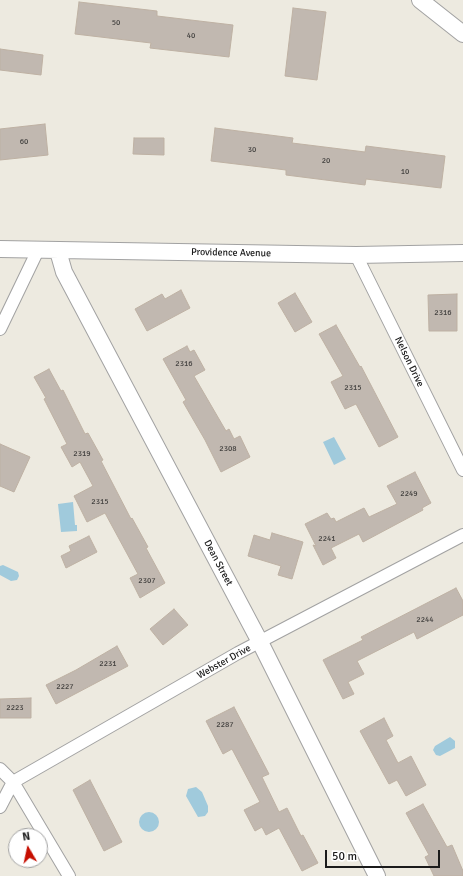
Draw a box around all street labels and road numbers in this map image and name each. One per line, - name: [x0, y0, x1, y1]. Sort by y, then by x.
- street label: Providence Avenue: [191, 246, 271, 260]
- street label: Nelson Drive: [392, 335, 426, 389]
- street label: Dean Street: [201, 538, 235, 588]
- street label: Webster Drive: [195, 642, 253, 682]

